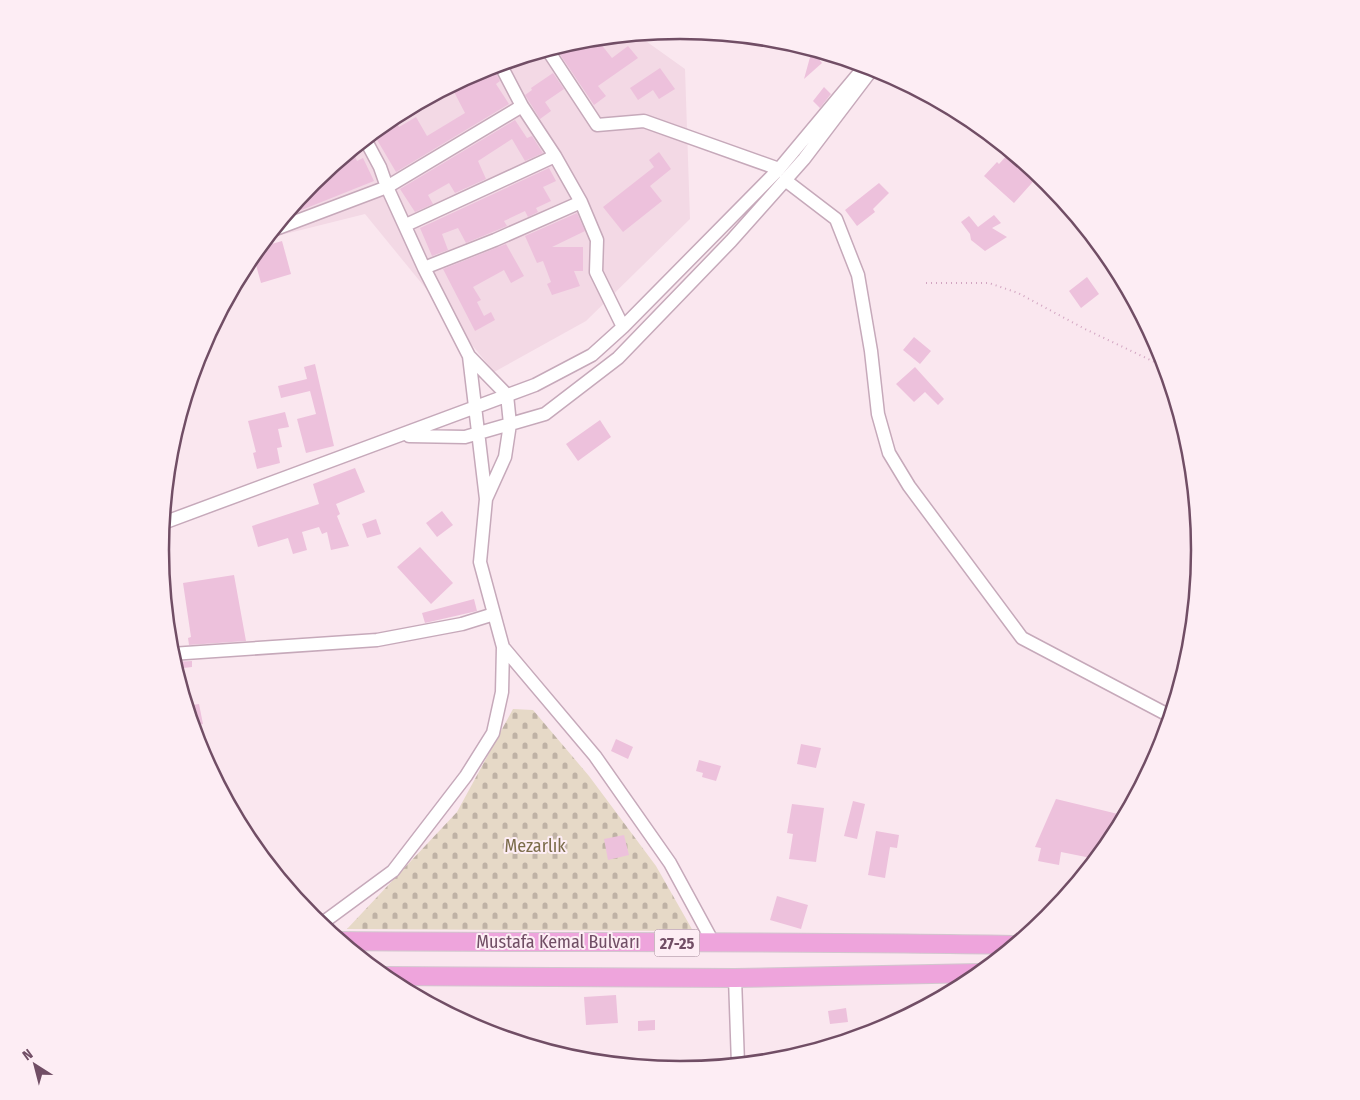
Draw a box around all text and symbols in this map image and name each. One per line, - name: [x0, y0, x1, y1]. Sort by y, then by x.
- park label: Mezarlık: [504, 835, 566, 857]
- road number: 27-25: [654, 930, 700, 956]
- street label: Mustafa Kemal Bulvarı: [476, 931, 640, 953]
- north arrow: [10, 1040, 60, 1090]
- text: N: [19, 1046, 36, 1064]

